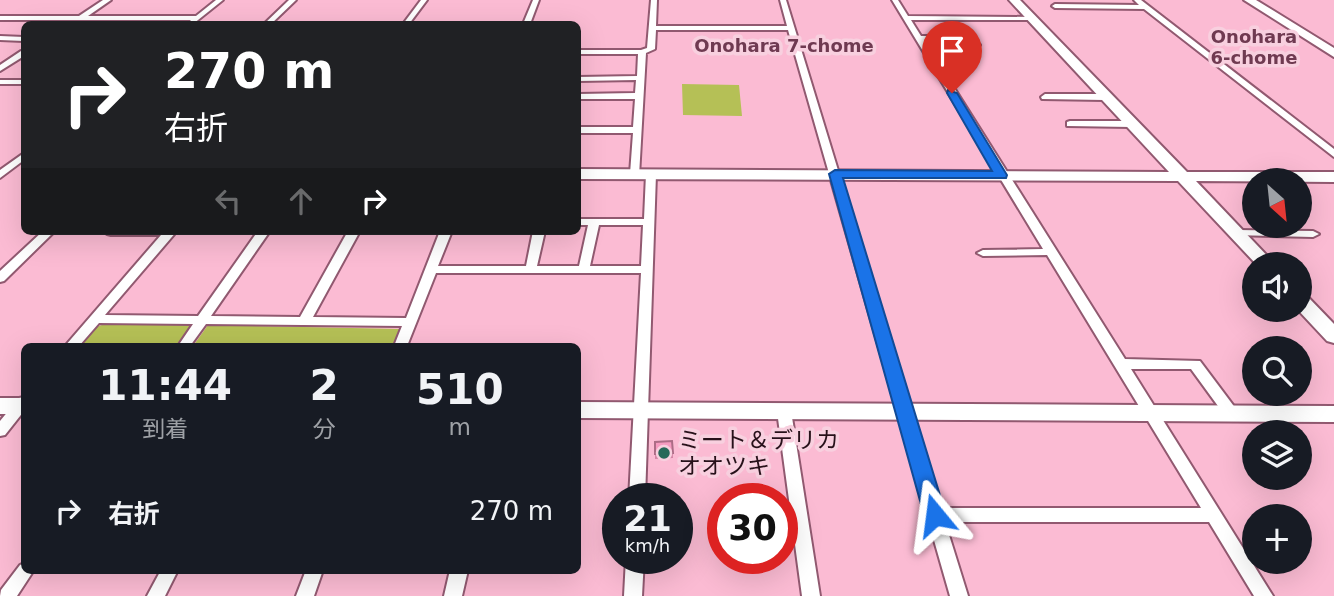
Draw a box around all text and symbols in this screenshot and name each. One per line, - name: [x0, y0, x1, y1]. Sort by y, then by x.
- pin: [922, 21, 982, 93]
- district label: Onohara 6-chome: [1211, 26, 1297, 68]
- icon: arrive: [933, 32, 971, 70]
- district label: Onohara 7-chome: [694, 35, 874, 56]
- text: 270 m: [164, 43, 334, 100]
- icon: right: [49, 49, 140, 140]
- text: 右折: [164, 109, 228, 147]
- north arrow: [1242, 168, 1312, 238]
- map controls: [1242, 168, 1312, 574]
- icon: left: [209, 182, 247, 220]
- icon: ahead: [282, 182, 320, 220]
- icon: right: [355, 182, 393, 220]
- button: sound: [1242, 252, 1312, 322]
- button: search: [1242, 336, 1312, 406]
- text: 11:44: [98, 361, 232, 410]
- text: 2: [309, 361, 339, 410]
- text: 510: [416, 365, 504, 414]
- text: m: [449, 414, 471, 440]
- text: 到着: [142, 416, 188, 442]
- text: 分: [313, 416, 336, 442]
- button: layers: [1242, 420, 1312, 490]
- place label: ミート＆デリカ オオツキ: [678, 427, 839, 479]
- marker: ミート＆デリカ オオツキ: [656, 445, 672, 461]
- position arrow: [898, 478, 972, 552]
- speed limit sign: 30: [707, 483, 798, 574]
- icon: right: [49, 492, 87, 530]
- text: 270 m: [470, 496, 553, 526]
- text: 右折: [108, 499, 160, 529]
- text: 21: [623, 499, 672, 539]
- button: +: [1242, 504, 1312, 574]
- text: km/h: [625, 535, 670, 556]

